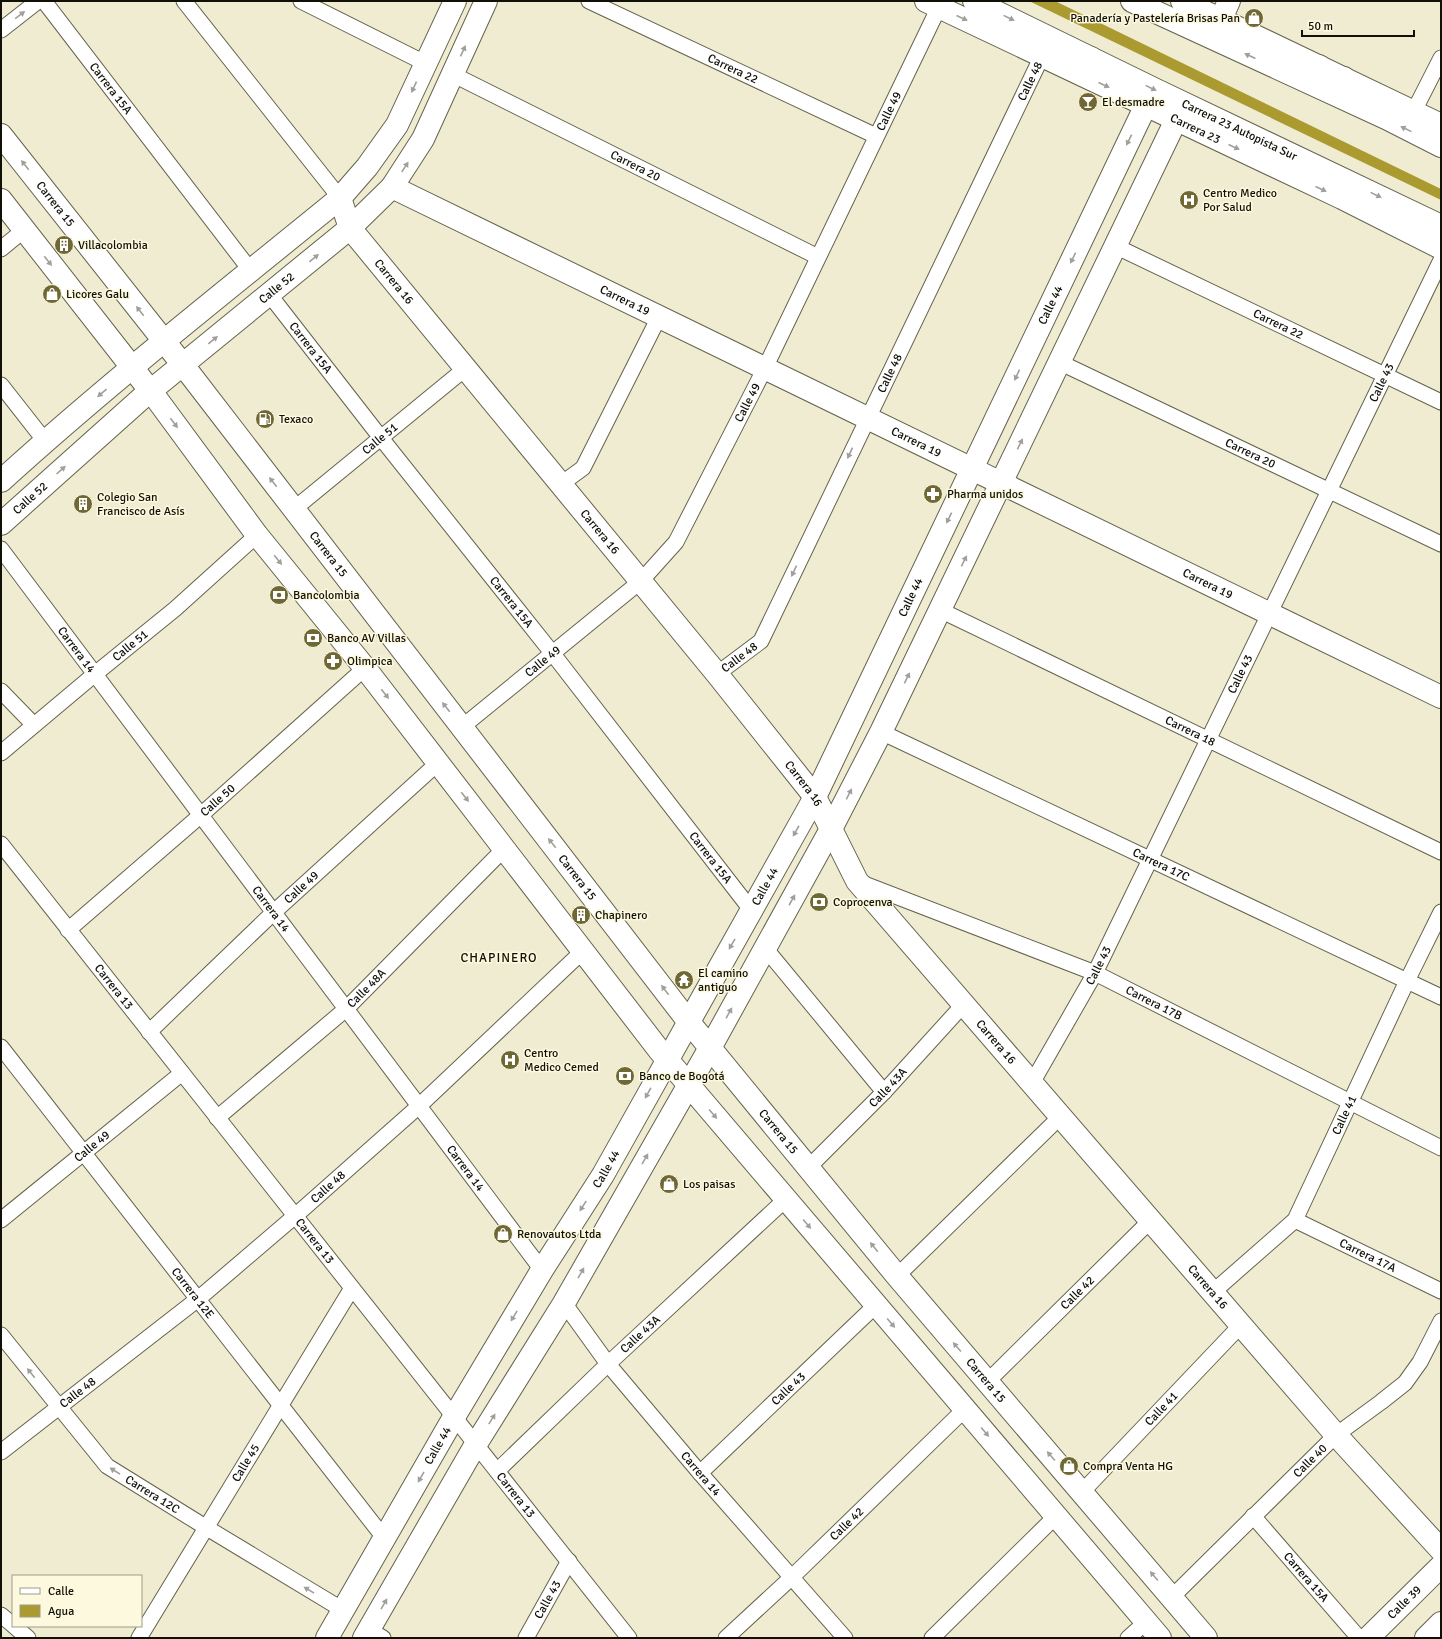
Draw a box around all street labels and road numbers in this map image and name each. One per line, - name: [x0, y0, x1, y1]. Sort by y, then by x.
- street label: Carrera 22: [705, 51, 760, 87]
- street label: Calle 48: [1015, 59, 1046, 103]
- street label: Carrera 15A: [86, 60, 136, 118]
- street label: Calle 49: [873, 89, 905, 133]
- street label: Carrera 23 Autopista Sur: [1179, 96, 1300, 164]
- street label: Carrera 23: [1168, 111, 1223, 147]
- street label: Carrera 20: [608, 147, 663, 185]
- street label: Carrera 15: [33, 179, 78, 230]
- street label: Carrera 16: [371, 256, 417, 307]
- street label: Calle 52: [256, 269, 298, 307]
- street label: Carrera 19: [597, 282, 652, 319]
- street label: Calle 44: [1035, 283, 1067, 327]
- street label: Carrera 22: [1250, 306, 1306, 343]
- street label: Carrera 15A: [286, 319, 335, 377]
- street label: Calle 48: [874, 351, 906, 396]
- street label: Calle 43: [1366, 361, 1398, 405]
- street label: Calle 49: [732, 381, 764, 425]
- street label: Calle 51: [359, 420, 401, 458]
- street label: Carrera 19: [889, 424, 944, 461]
- street label: Carrera 20: [1223, 435, 1278, 472]
- street label: Calle 52: [10, 479, 51, 518]
- street label: Carrera 16: [577, 506, 622, 558]
- street label: Carrera 15: [306, 529, 351, 580]
- street label: Carrera 19: [1180, 565, 1235, 603]
- street label: Carrera 15A: [486, 574, 537, 631]
- street label: Calle 44: [895, 575, 927, 619]
- street label: Carrera 14: [54, 624, 99, 677]
- street label: Calle 51: [109, 627, 151, 665]
- street label: Calle 48: [719, 639, 761, 676]
- street label: Calle 49: [522, 643, 564, 681]
- street label: Calle 43: [1225, 652, 1256, 696]
- street label: Carrera 18: [1163, 713, 1218, 750]
- street label: Carrera 16: [781, 758, 826, 809]
- street label: Calle 50: [197, 781, 238, 820]
- street label: Carrera 15A: [686, 829, 735, 887]
- street label: Carrera 17C: [1130, 845, 1192, 885]
- street label: Carrera 15: [555, 852, 599, 904]
- street label: Calle 44: [749, 864, 782, 909]
- street label: Calle 49: [281, 868, 322, 907]
- street label: Carrera 14: [248, 883, 293, 936]
- street label: Calle 43: [1083, 944, 1115, 988]
- street label: Carrera 13: [91, 961, 136, 1013]
- street label: Calle 48A: [344, 965, 390, 1011]
- street label: Carrera 17B: [1123, 983, 1184, 1024]
- street label: Carrera 16: [972, 1017, 1019, 1067]
- street label: Calle 43A: [866, 1064, 911, 1111]
- street label: Calle 41: [1329, 1093, 1360, 1137]
- street label: Carrera 15: [755, 1106, 801, 1157]
- street label: Calle 49: [71, 1128, 113, 1166]
- street label: Carrera 14: [443, 1142, 488, 1195]
- street label: Calle 44: [590, 1147, 624, 1191]
- street label: Calle 48: [308, 1168, 349, 1207]
- street label: Carrera 13: [292, 1215, 337, 1267]
- street label: Carrera 17A: [1337, 1236, 1399, 1276]
- street label: Carrera 16: [1184, 1262, 1231, 1313]
- street label: Carrera 12E: [168, 1265, 217, 1322]
- street label: Calle 42: [1058, 1273, 1098, 1313]
- street label: Calle 43A: [617, 1312, 664, 1357]
- street label: Carrera 15: [962, 1355, 1009, 1406]
- street label: Calle 43: [768, 1369, 809, 1409]
- street label: Calle 48: [57, 1374, 99, 1412]
- street label: Calle 41: [1142, 1389, 1181, 1429]
- street label: Calle 44: [421, 1424, 455, 1468]
- street label: Calle 45: [229, 1441, 263, 1485]
- street label: Calle 40: [1290, 1441, 1330, 1481]
- street label: Carrera 14: [677, 1449, 724, 1500]
- street label: Carrera 13: [493, 1469, 538, 1521]
- street label: Carrera 12C: [122, 1472, 182, 1517]
- street label: Calle 42: [827, 1504, 867, 1544]
- street label: Carrera 15A: [1280, 1549, 1332, 1606]
- street label: Calle 43: [531, 1578, 565, 1622]
- street label: Calle 39: [1385, 1583, 1425, 1623]

